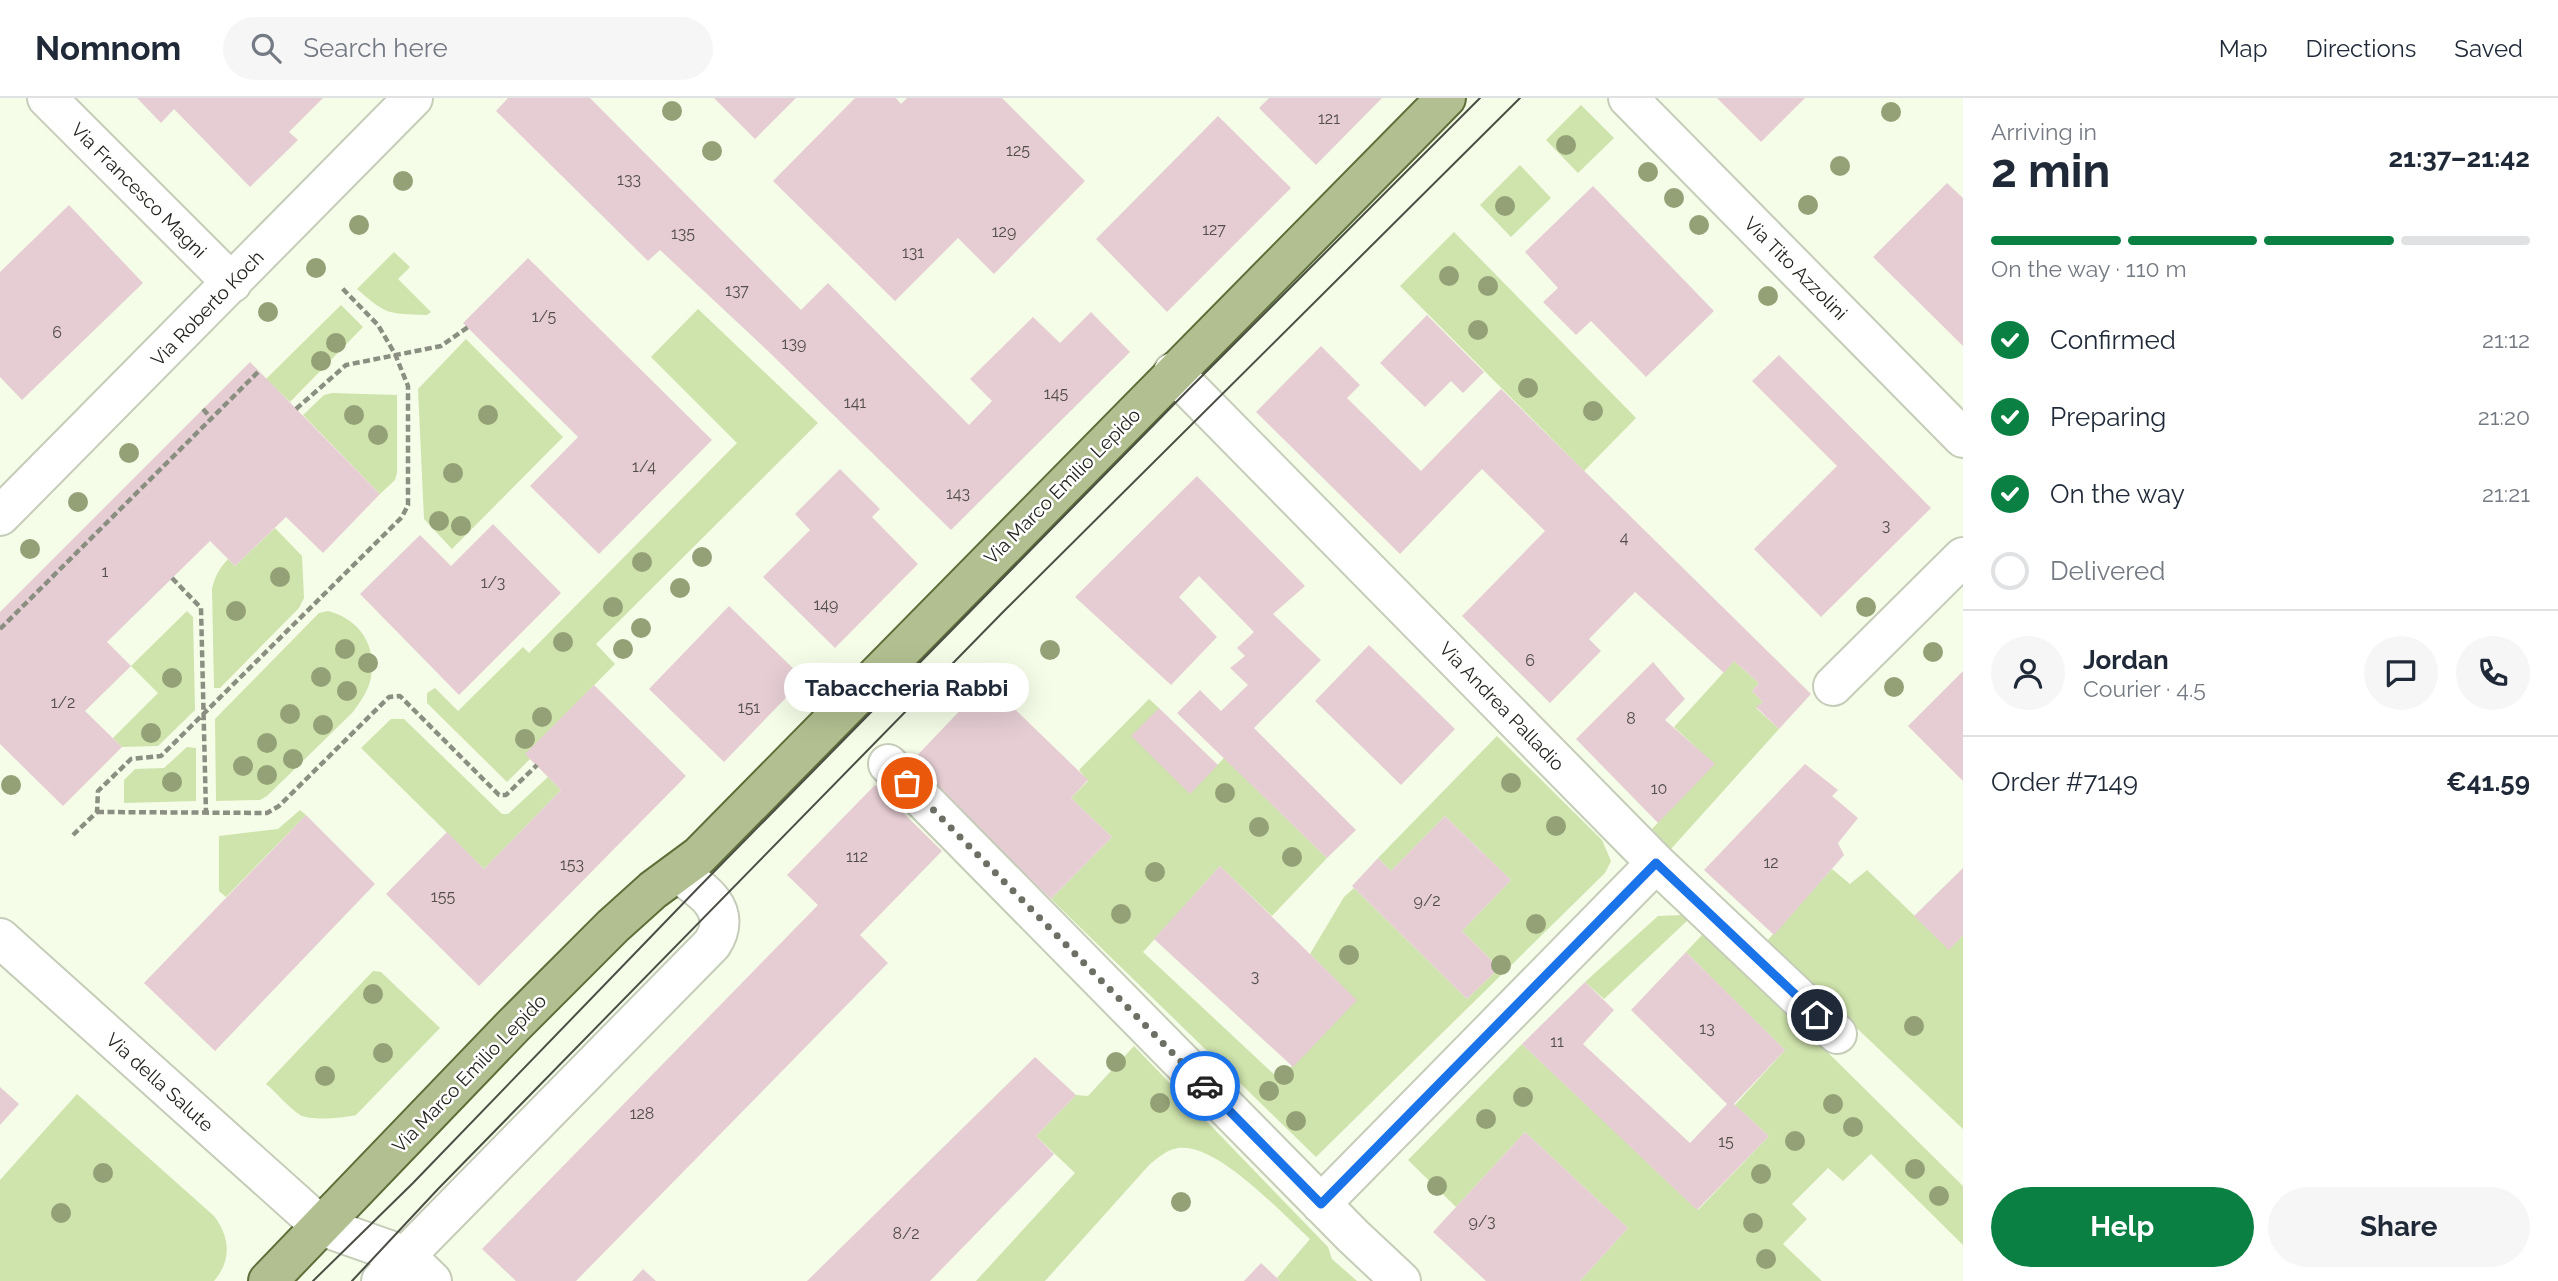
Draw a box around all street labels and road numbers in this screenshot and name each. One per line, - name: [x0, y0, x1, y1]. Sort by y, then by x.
- street label: Via Francesco Magni: [67, 118, 211, 262]
- street label: Via Tito Azzolini: [1740, 212, 1852, 324]
- street label: Via Roberto Koch: [146, 246, 268, 370]
- street label: Via Marco Emilio Lepido: [979, 403, 1145, 569]
- street label: Via Andrea Palladio: [1435, 637, 1569, 775]
- street label: Via Marco Emilio Lepido: [388, 989, 550, 1157]
- street label: Via della Salute: [102, 1028, 218, 1136]

